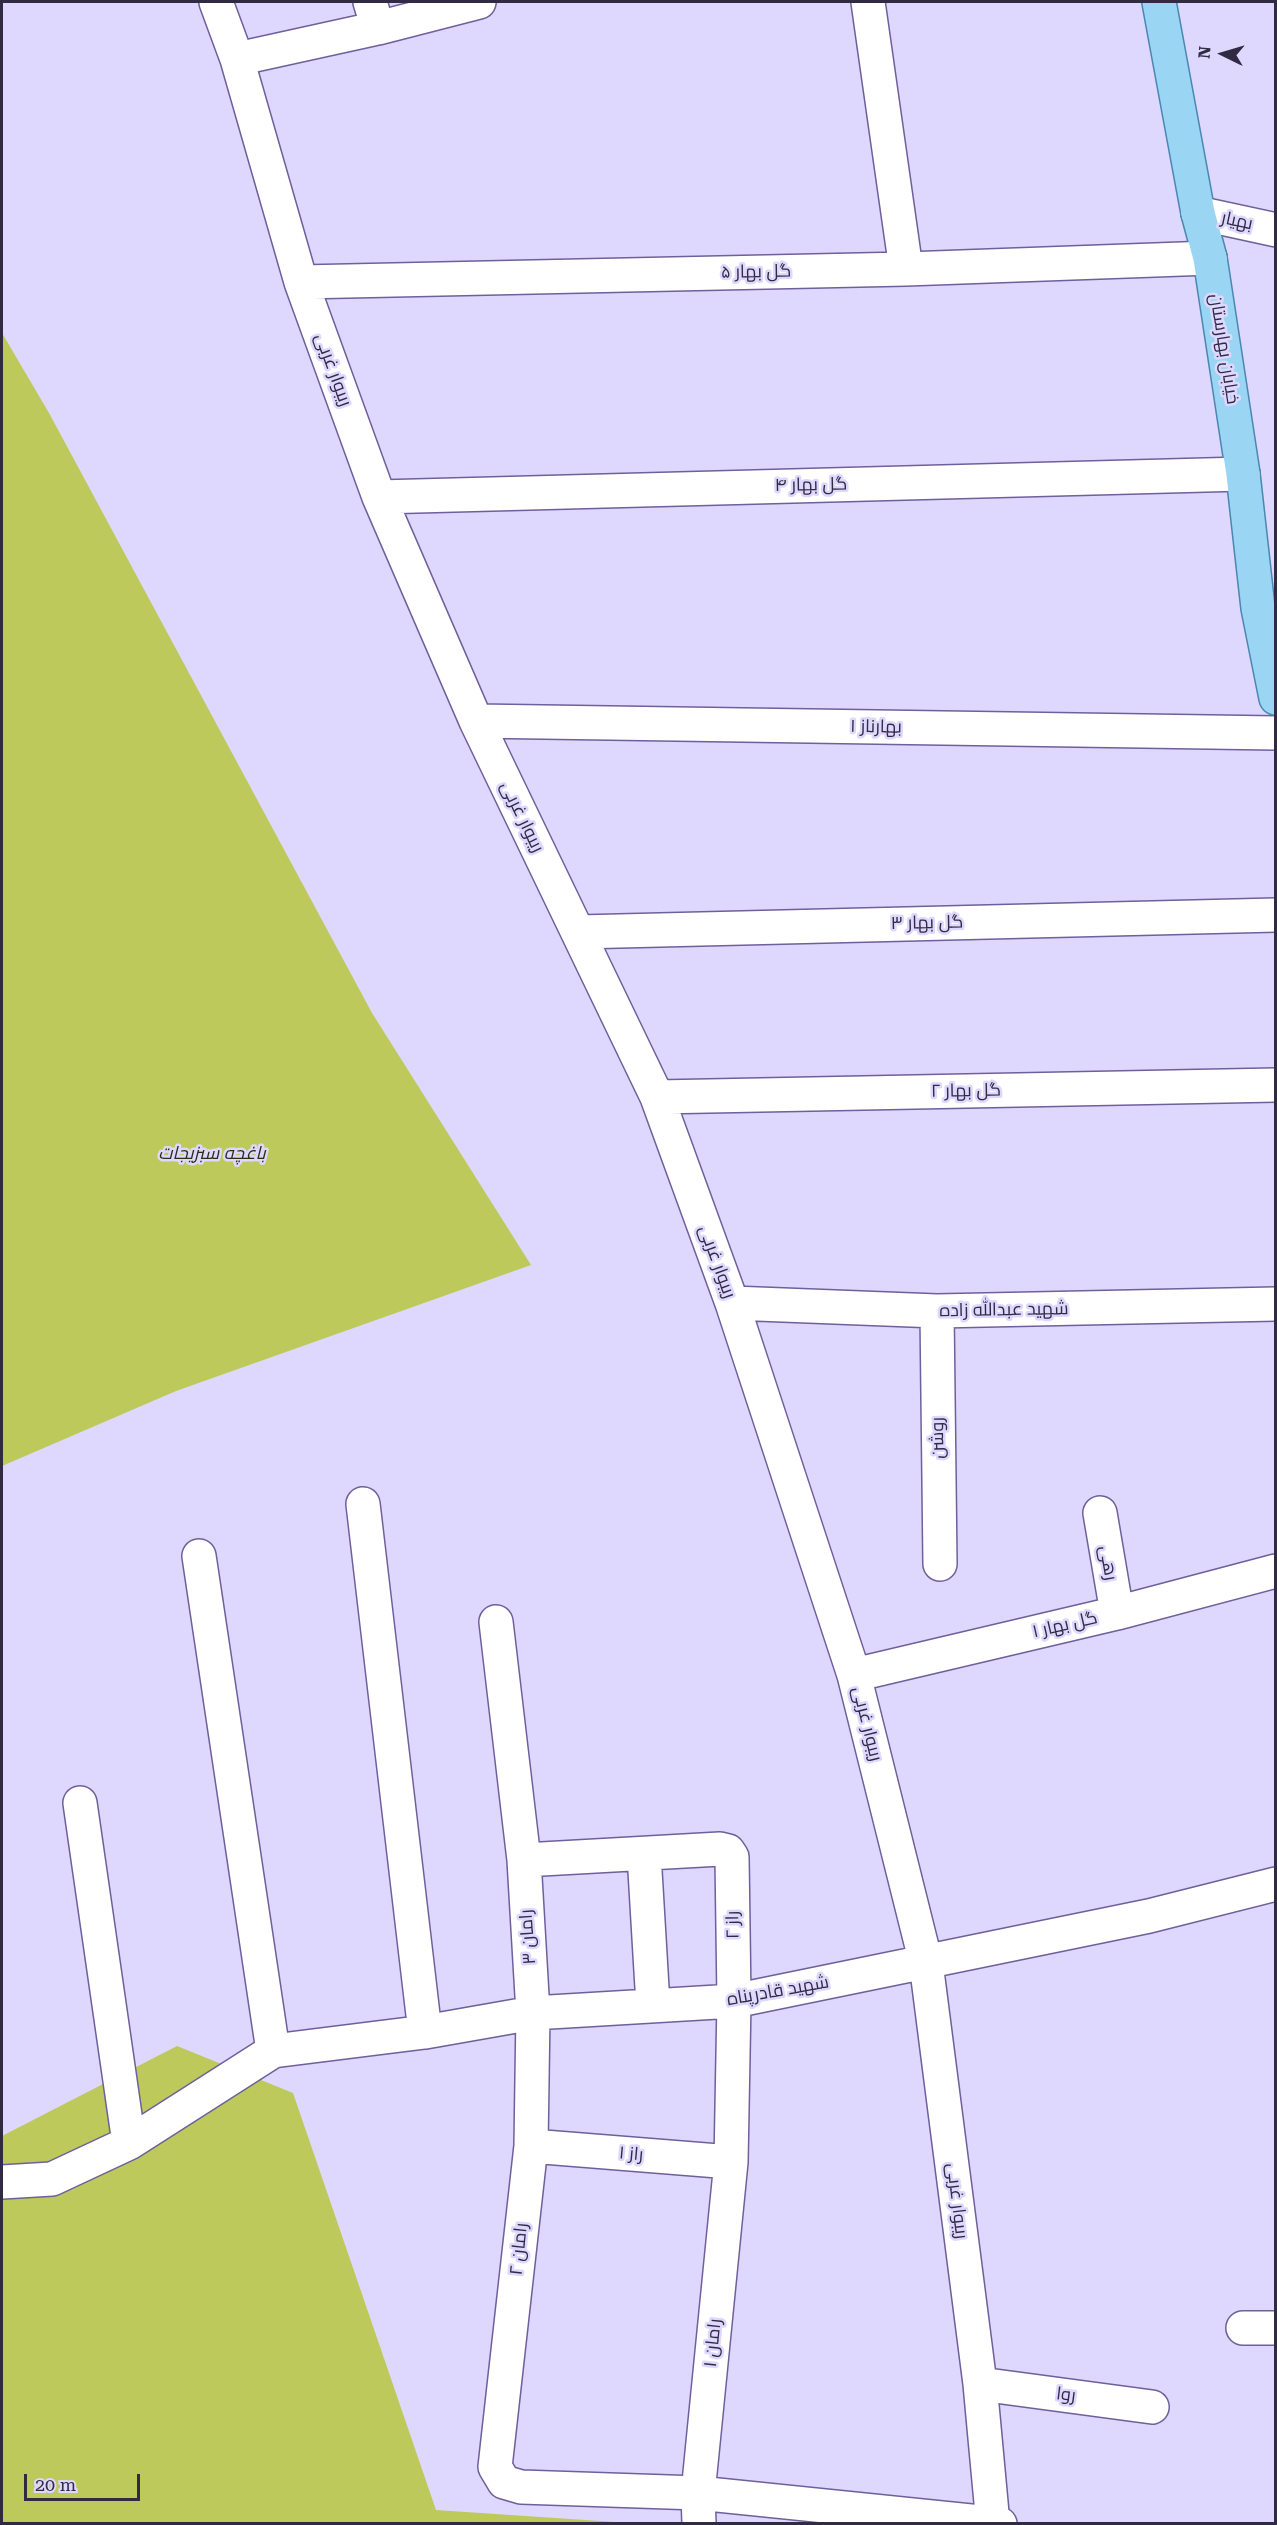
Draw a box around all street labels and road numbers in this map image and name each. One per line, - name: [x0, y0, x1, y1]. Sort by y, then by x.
- street label: بهیار: [1219, 207, 1255, 235]
- street label: گل بهار ۵: [721, 261, 791, 283]
- street label: خیابان بهارستان: [1205, 292, 1243, 406]
- street label: ریبوار غربی: [310, 331, 356, 409]
- street label: گل بهار ۴: [775, 474, 847, 496]
- street label: بهارناز ۱: [850, 716, 902, 738]
- street label: ریبوار غربی: [496, 778, 548, 856]
- street label: گل بهار ۳: [890, 912, 964, 934]
- street label: گل بهار ۲: [931, 1080, 1001, 1102]
- street label: ریبوار غربی: [694, 1223, 740, 1301]
- street label: شهید عبدالله زاده: [939, 1298, 1069, 1322]
- street label: روشن: [927, 1417, 949, 1459]
- street label: رهی: [1094, 1544, 1122, 1582]
- street label: گل بهار ۱: [1030, 1607, 1100, 1643]
- street label: ریبوار غربی: [847, 1684, 887, 1764]
- street label: رامان ۳: [515, 1909, 541, 1965]
- street label: راز ۲: [722, 1911, 744, 1939]
- street label: شهید قادرپناه: [725, 1971, 831, 2011]
- street label: راز ۱: [618, 2142, 644, 2166]
- street label: ریبوار غربی: [942, 2162, 972, 2240]
- street label: رامان ۲: [506, 2222, 532, 2276]
- street label: رامان ۱: [700, 2318, 726, 2368]
- street label: روا: [1055, 2383, 1077, 2407]

